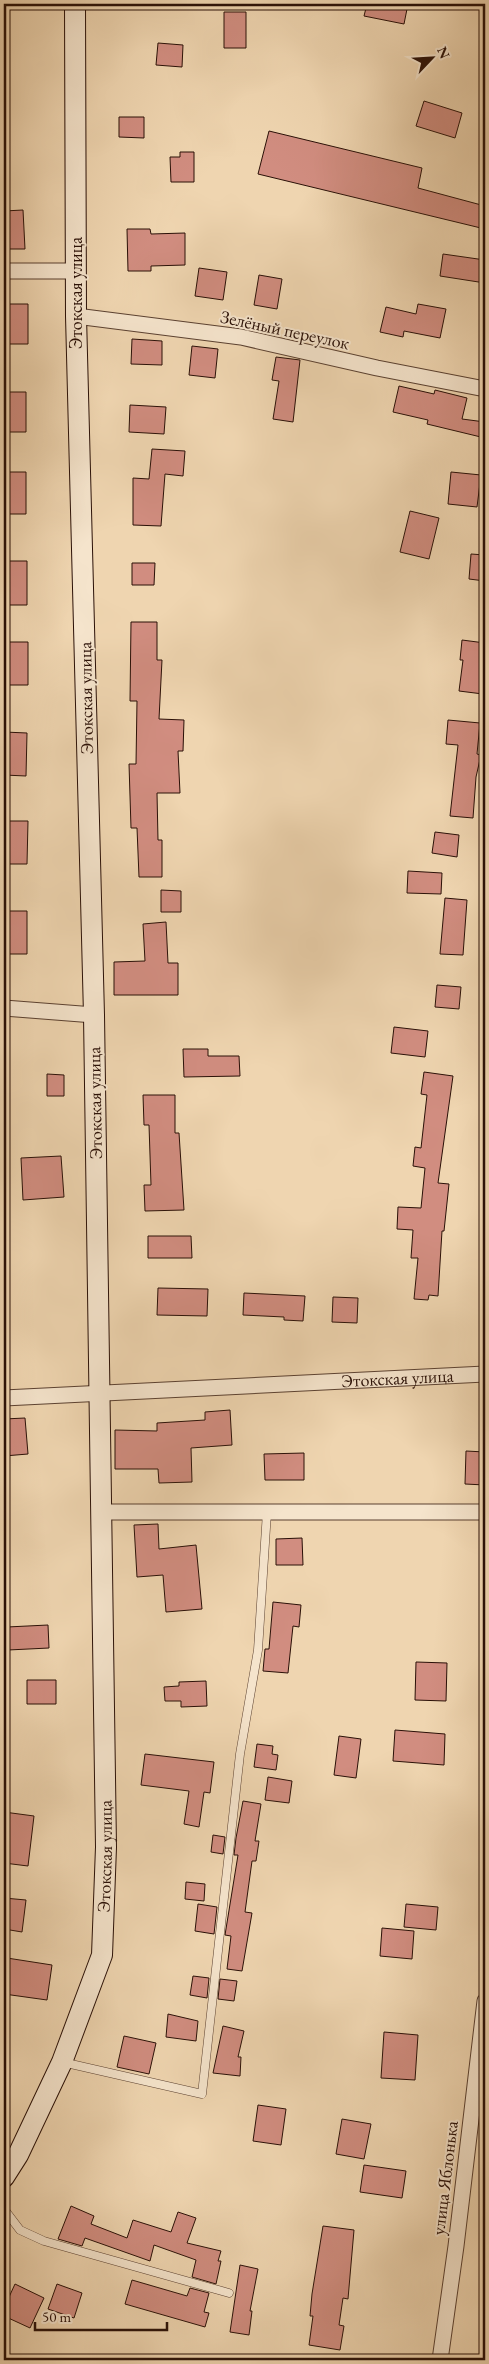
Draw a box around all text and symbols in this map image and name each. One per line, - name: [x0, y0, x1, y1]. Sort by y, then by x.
- north arrow: [406, 32, 456, 82]
- text: N: [433, 44, 455, 62]
- street label: Этокская улица: [64, 236, 87, 349]
- street label: Зелёный переулок: [218, 305, 352, 355]
- street label: Этокская улица: [73, 641, 98, 754]
- street label: Этокская улица: [82, 1046, 107, 1159]
- street label: Этокская улица: [341, 1364, 455, 1392]
- street label: Этокская улица: [92, 1799, 117, 1913]
- street label: улица Яблонька: [426, 2119, 463, 2236]
- scale bar: [35, 2299, 168, 2331]
- text: 50 m: [42, 2307, 71, 2326]

